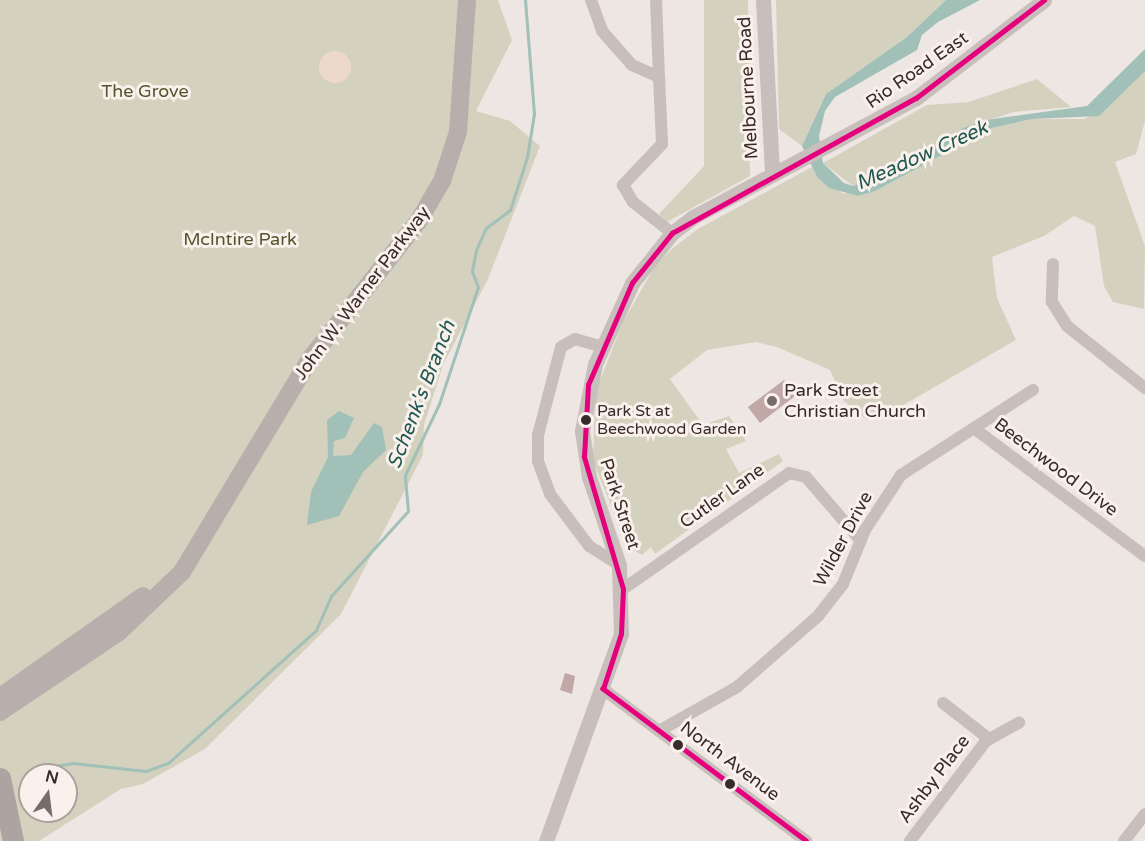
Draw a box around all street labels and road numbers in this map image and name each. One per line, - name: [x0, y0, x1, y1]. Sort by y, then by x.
- street label: Melbourne Road: [733, 16, 763, 160]
- street label: Rio Road East: [862, 27, 972, 113]
- street label: John W. Warner Parkway: [290, 202, 434, 384]
- street label: Beechwood Drive: [990, 413, 1122, 521]
- street label: Park Street: [595, 456, 645, 552]
- street label: Cutler Lane: [676, 459, 768, 533]
- street label: Wilder Drive: [809, 488, 877, 590]
- street label: North Avenue: [676, 717, 784, 805]
- street label: Ashby Place: [894, 731, 974, 827]

